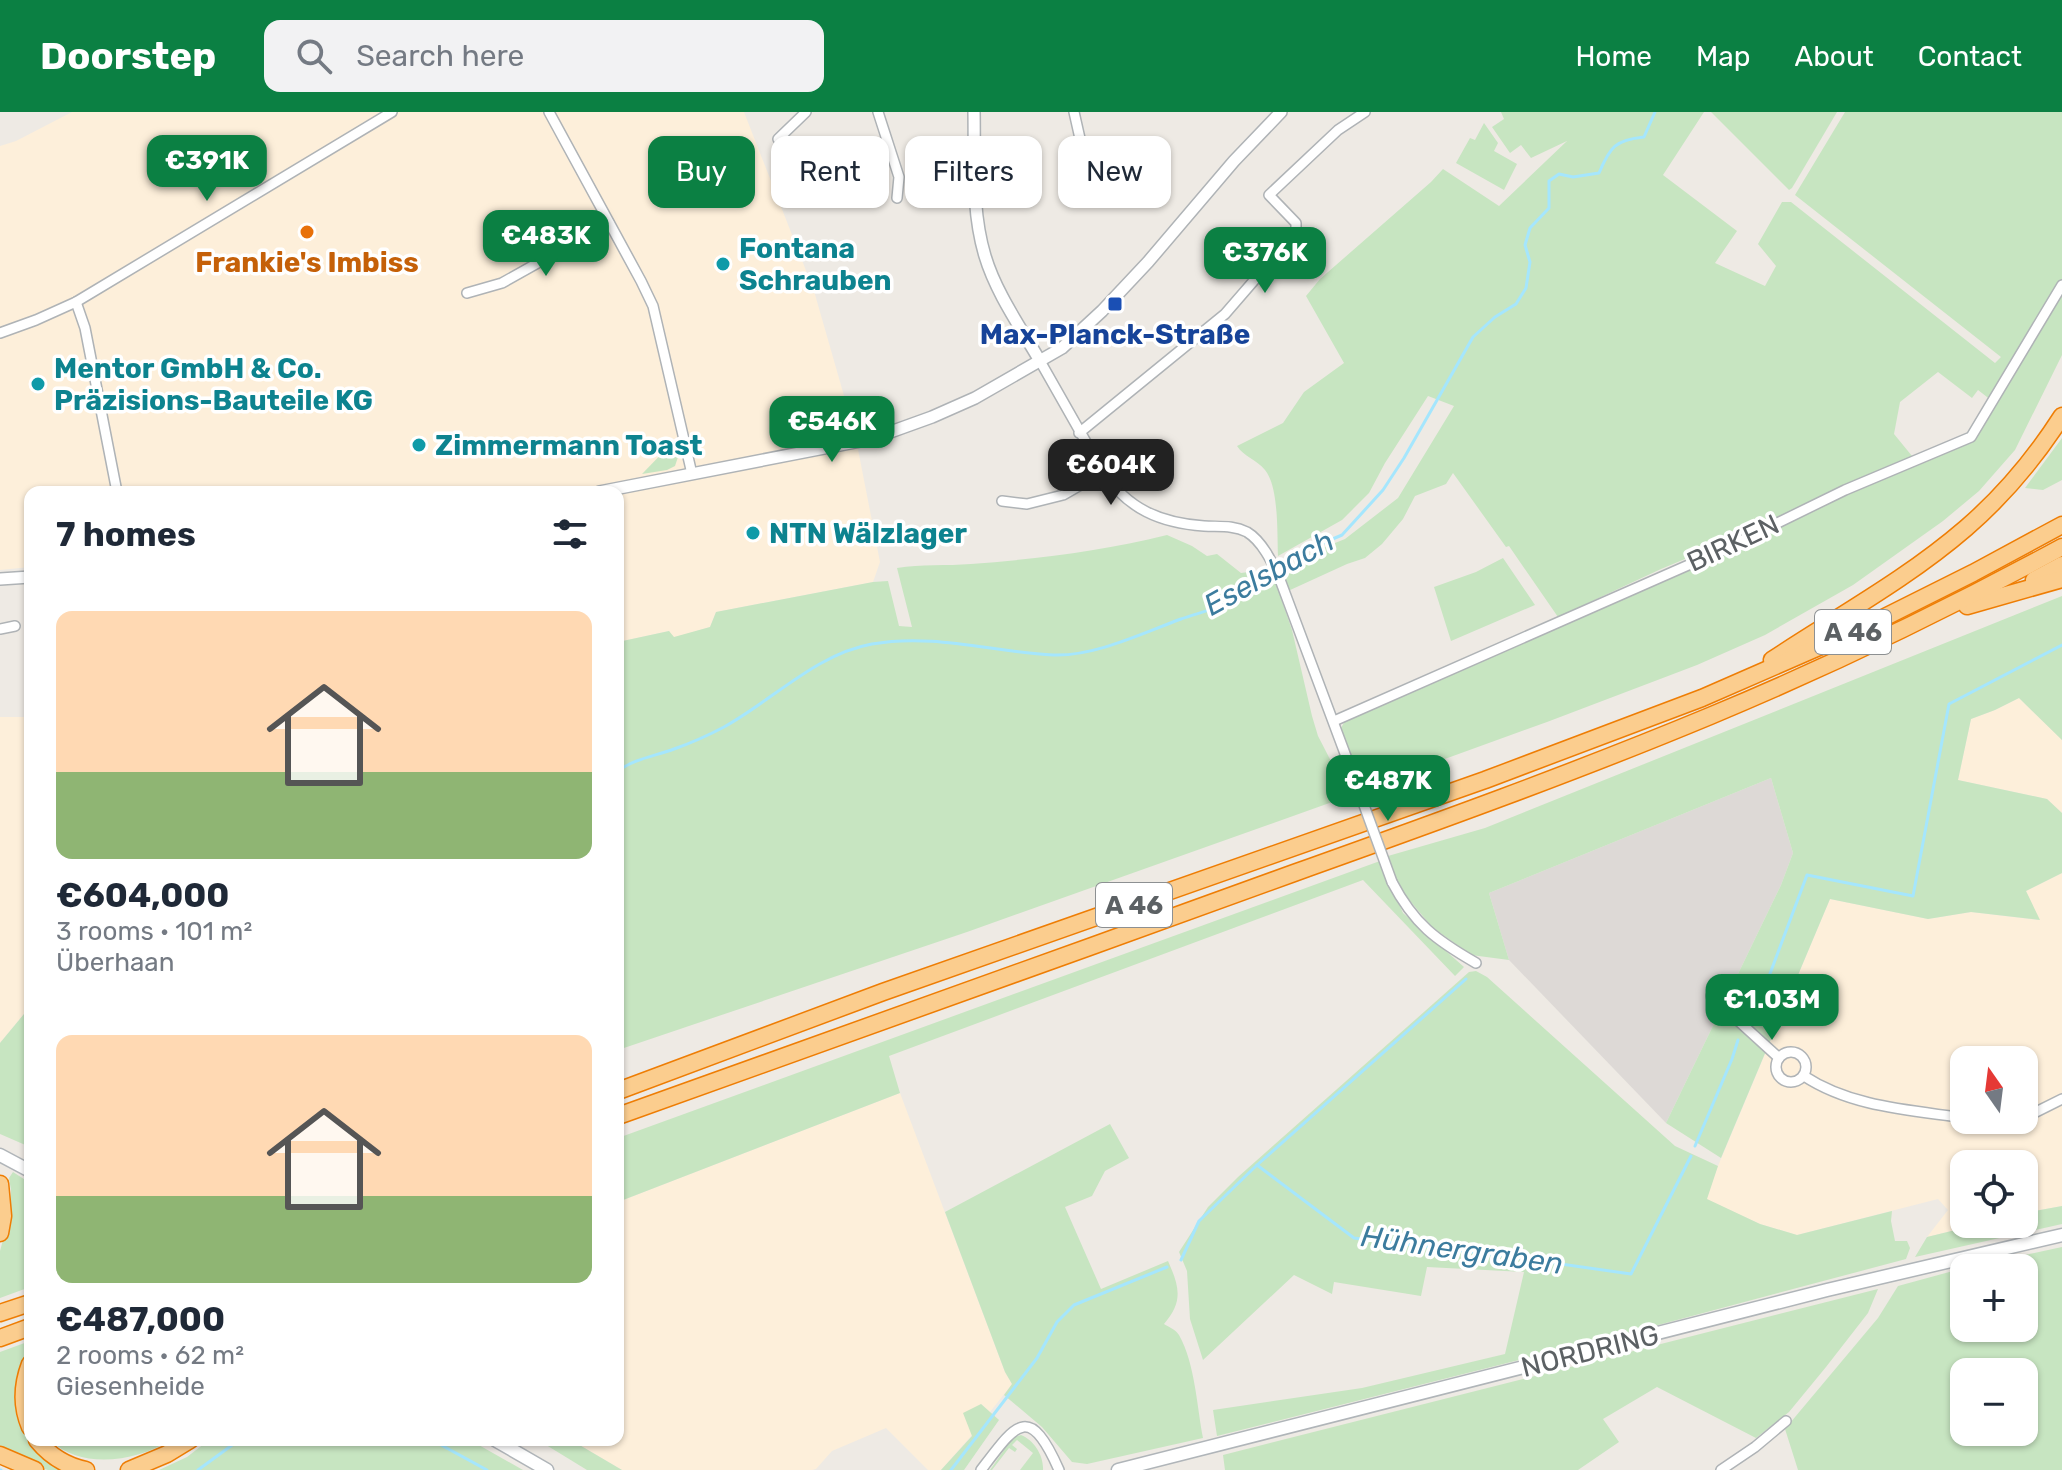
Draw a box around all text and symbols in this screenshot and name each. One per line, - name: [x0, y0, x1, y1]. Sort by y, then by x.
- search box: [264, 20, 824, 92]
- text: Doorstep: [40, 33, 216, 79]
- icon: search: [292, 34, 336, 78]
- text: Search here: [356, 38, 524, 74]
- text: Home: [1575, 40, 1652, 73]
- text: Map: [1696, 40, 1750, 73]
- text: About: [1794, 40, 1874, 73]
- text: Contact: [1918, 40, 2022, 73]
- pin: €391K: [151, 135, 263, 203]
- chip: Buy: [648, 136, 755, 208]
- chip: Rent: [771, 136, 889, 208]
- chip: Filters: [905, 136, 1042, 208]
- chip: New: [1058, 136, 1171, 208]
- text: €391K: [165, 145, 249, 176]
- pin: €483K: [490, 210, 602, 278]
- text: €483K: [501, 220, 591, 251]
- marker: Frankie's Imbiss: [298, 223, 316, 241]
- pin: €376K: [1209, 227, 1321, 295]
- place label: Fontana Schrauben: [739, 232, 892, 297]
- text: €376K: [1222, 237, 1308, 268]
- place label: Frankie's Imbiss: [195, 246, 419, 279]
- marker: Fontana Schrauben: [714, 255, 732, 273]
- marker: Max-Planck-Straße: [1106, 295, 1124, 313]
- place label: Max-Planck-Straße: [980, 318, 1250, 351]
- place label: Mentor GmbH & Co. Präzisions-Bauteile KG: [54, 352, 373, 417]
- marker: Mentor GmbH & Co. Präzisions-Bauteile KG: [29, 375, 47, 393]
- pin: €546K: [776, 396, 888, 464]
- text: €546K: [787, 406, 877, 437]
- place label: Zimmermann Toast: [435, 429, 703, 462]
- marker: Zimmermann Toast: [410, 436, 428, 454]
- pin: €604K: [1055, 439, 1167, 507]
- text: €604K: [1066, 449, 1156, 480]
- street label: BIRKEN: [1682, 507, 1784, 579]
- icon: filters: [548, 512, 592, 556]
- text: 7 homes: [56, 514, 196, 555]
- place label: NTN Wälzlager: [769, 517, 967, 550]
- water label: Eselsbach: [1198, 523, 1340, 623]
- marker: NTN Wälzlager: [744, 524, 762, 542]
- road number: A 46: [1815, 610, 1891, 654]
- icon: home: [252, 663, 396, 807]
- pin: €487K: [1332, 755, 1444, 823]
- text: €487K: [1344, 765, 1432, 796]
- text: €604,000: [56, 875, 230, 916]
- road number: A 46: [1096, 883, 1172, 927]
- text: 3 rooms · 101 m²: [56, 916, 252, 947]
- text: Überhaan: [56, 947, 174, 978]
- pin: €1.03M: [1707, 974, 1837, 1042]
- text: €1.03M: [1724, 984, 1820, 1015]
- north arrow: [1950, 1046, 2038, 1134]
- map controls: [1950, 1046, 2038, 1446]
- icon: home: [252, 1087, 396, 1231]
- button: locate: [1950, 1150, 2038, 1238]
- water label: Hühnergraben: [1359, 1218, 1565, 1282]
- button: +: [1950, 1254, 2038, 1342]
- text: €487,000: [56, 1299, 225, 1340]
- street label: NORDRING: [1518, 1318, 1662, 1384]
- text: 2 rooms · 62 m²: [56, 1340, 244, 1371]
- button: −: [1950, 1358, 2038, 1446]
- text: Giesenheide: [56, 1371, 205, 1402]

